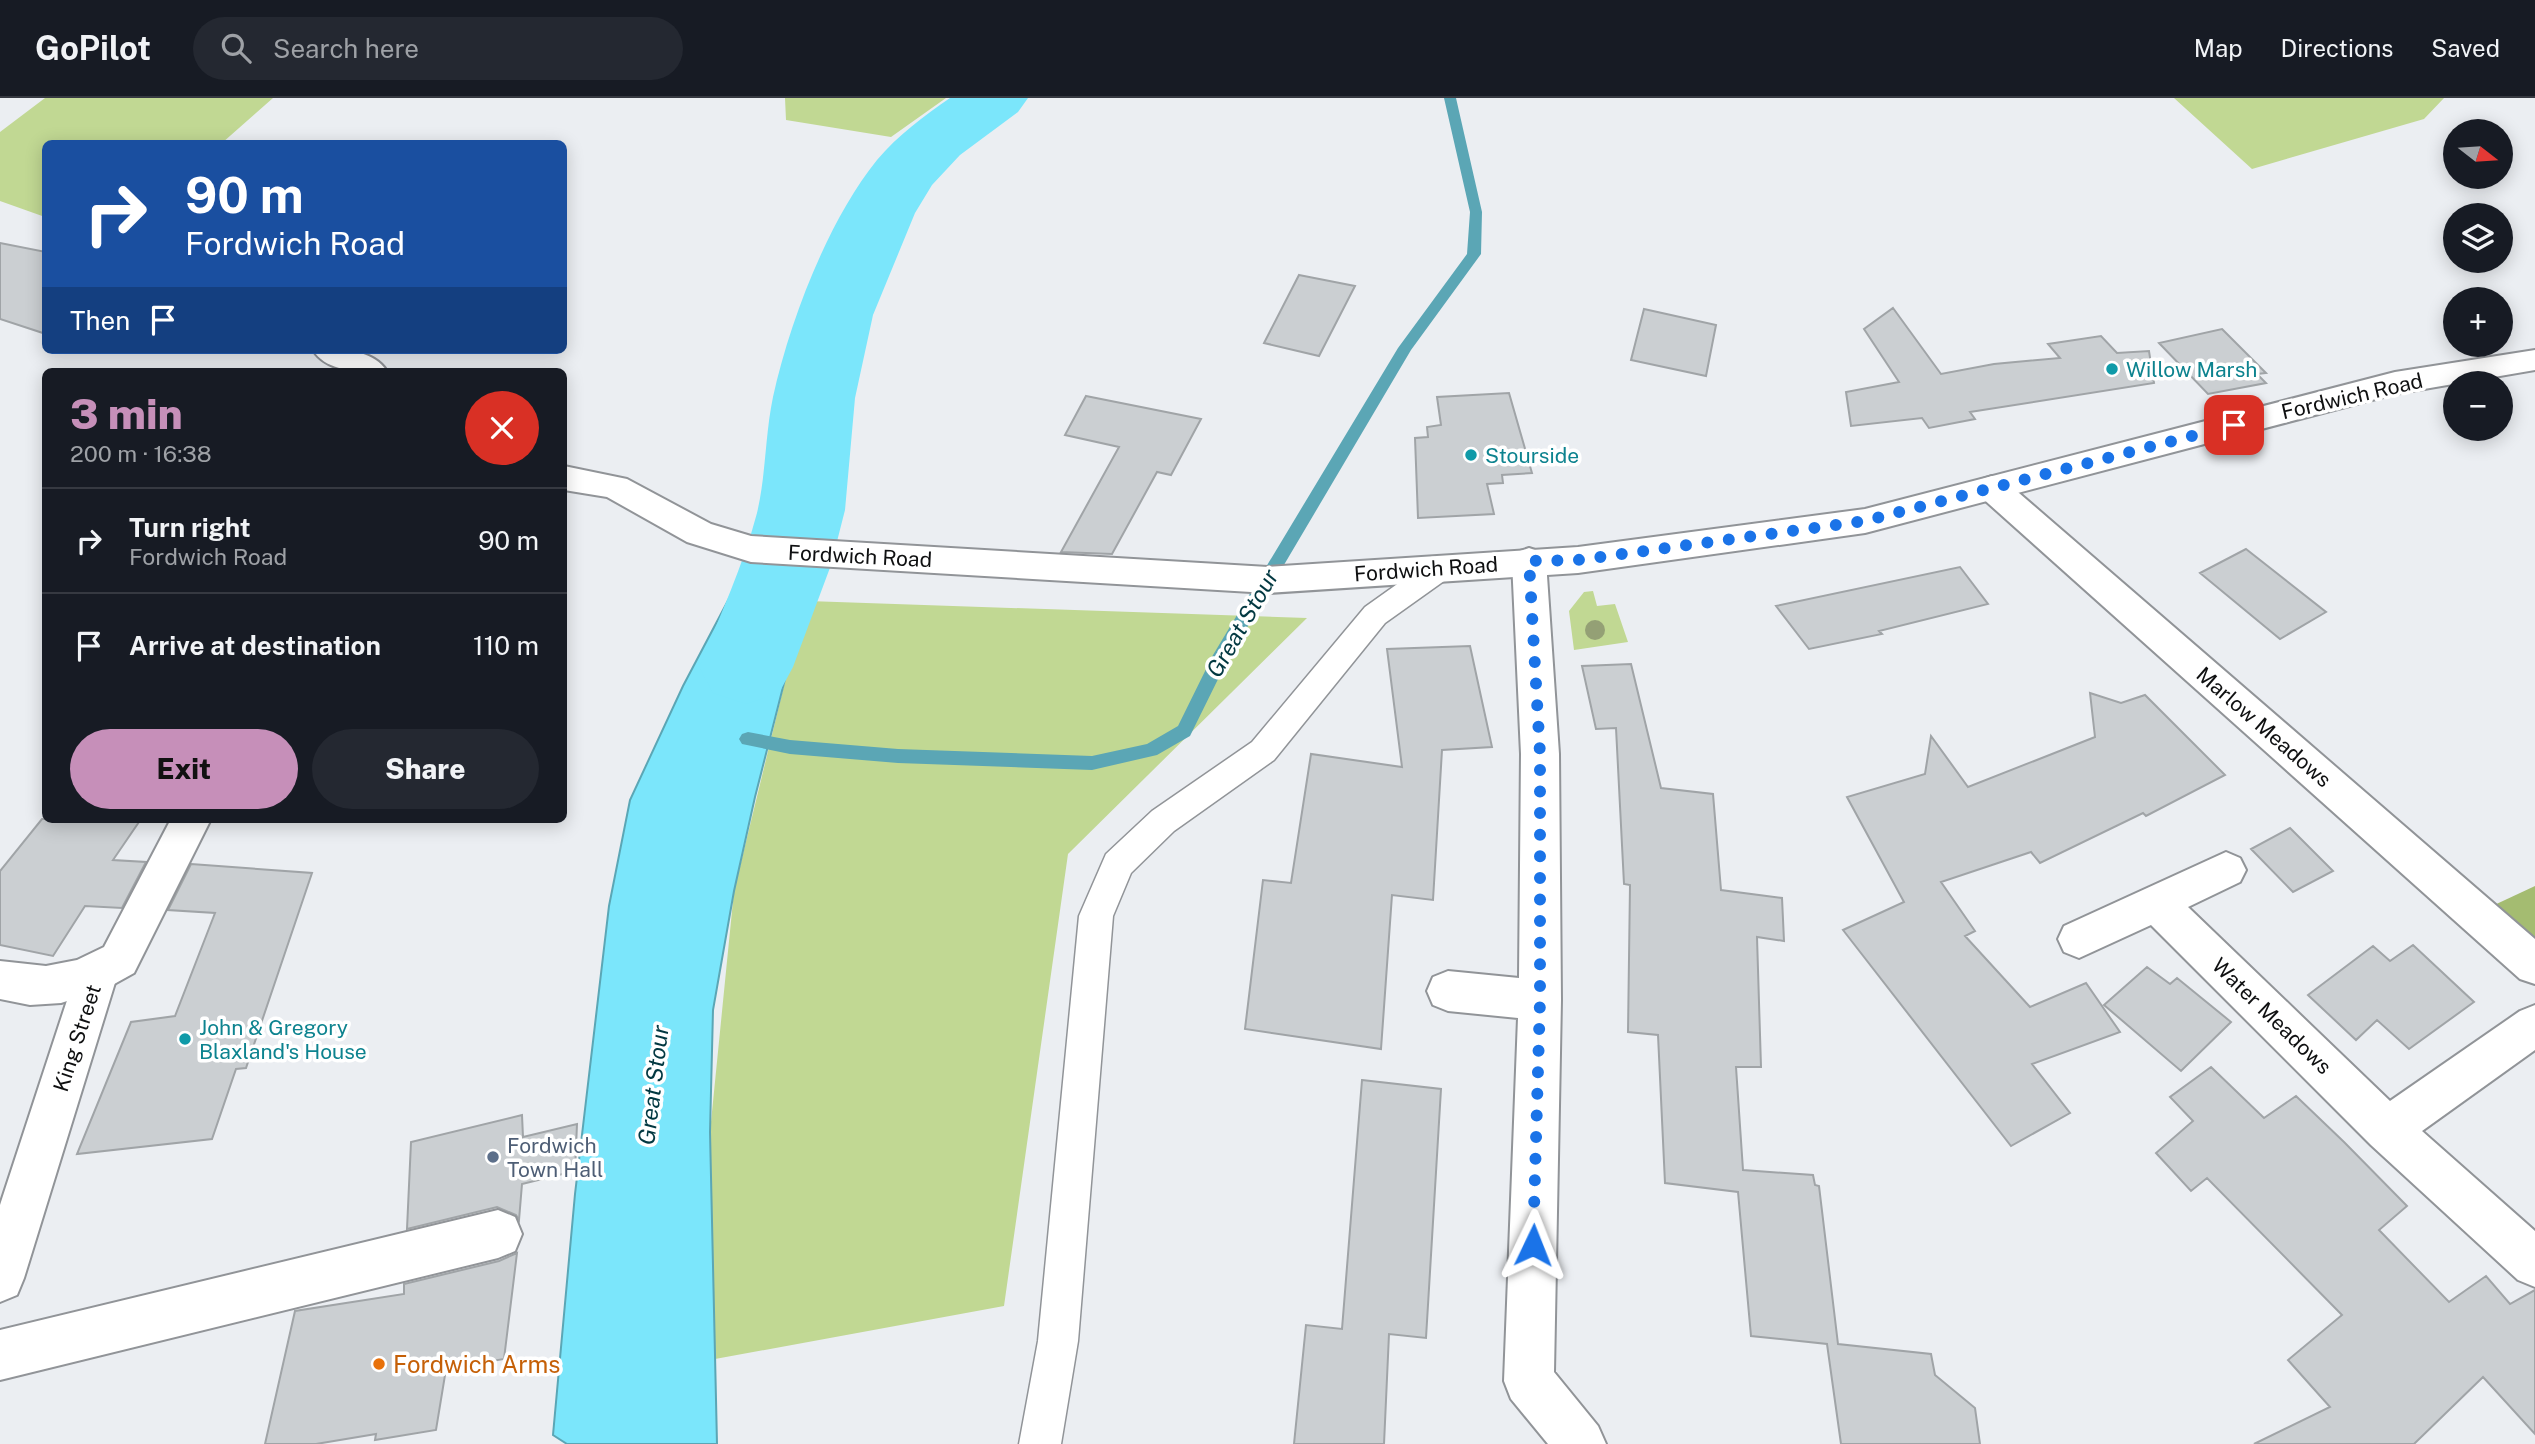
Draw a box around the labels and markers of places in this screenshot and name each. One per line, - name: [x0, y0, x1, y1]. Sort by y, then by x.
- place label: Willow Marsh: [2126, 357, 2257, 382]
- marker: Willow Marsh: [2104, 361, 2120, 377]
- pin: [2204, 395, 2264, 455]
- place label: Stourside: [1485, 443, 1579, 468]
- marker: Stourside: [1463, 447, 1479, 463]
- place label: John & Gregory Blaxland's House: [199, 1015, 367, 1064]
- marker: John & Gregory Blaxland's House: [177, 1031, 193, 1047]
- place label: Fordwich Town Hall: [507, 1133, 603, 1182]
- marker: Fordwich Town Hall: [485, 1149, 501, 1165]
- place label: Fordwich Arms: [393, 1350, 560, 1378]
- marker: Fordwich Arms: [371, 1356, 387, 1372]

